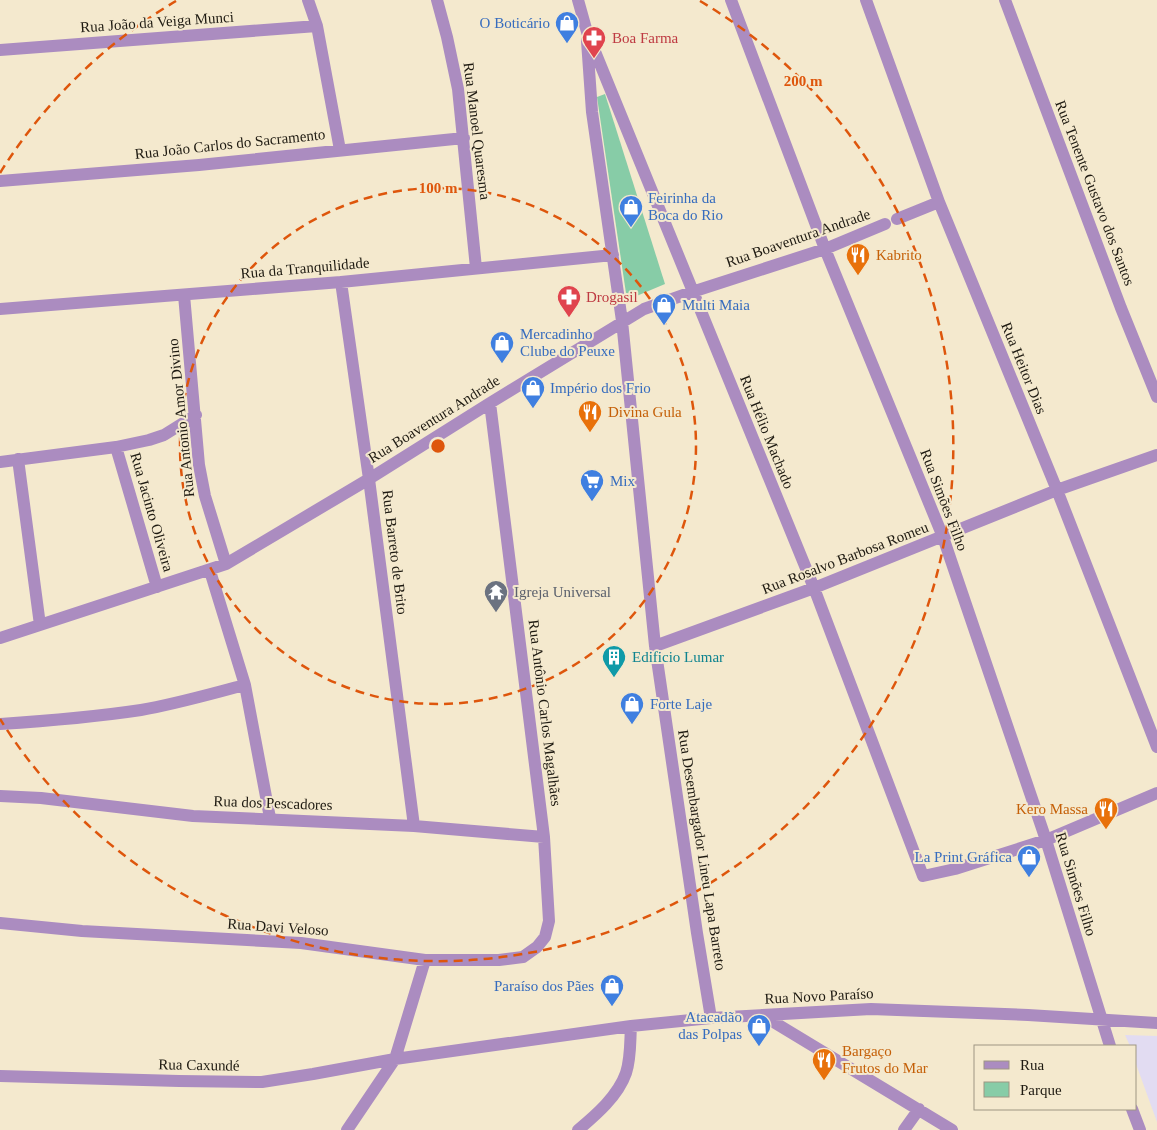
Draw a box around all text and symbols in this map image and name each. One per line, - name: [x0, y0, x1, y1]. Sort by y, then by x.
- street label: Rua João da Veiga Munci: [80, 9, 234, 35]
- shop icon: O Boticário: [554, 10, 580, 44]
- place label: O Boticário: [480, 15, 550, 31]
- pharmacy icon: Boa Farma: [581, 25, 607, 59]
- place label: Boa Farma: [612, 30, 679, 46]
- street label: Rua Manoel Quaresma: [461, 61, 493, 201]
- text: 200 m: [784, 73, 823, 89]
- street label: Rua Tenente Gustavo dos Santos: [1052, 98, 1138, 288]
- street label: Rua João Carlos do Sacramento: [134, 126, 326, 162]
- text: 100 m: [419, 180, 458, 196]
- place label: Feirinha da Boca do Rio: [648, 190, 723, 223]
- shop icon: Feirinha da Boca do Rio: [618, 194, 644, 228]
- street label: Rua Boaventura Andrade: [724, 206, 873, 270]
- restaurant icon: Kabrito: [845, 242, 871, 276]
- place label: Kabrito: [876, 247, 922, 263]
- street label: Rua da Tranquilidade: [240, 254, 370, 282]
- pharmacy icon: Drogasil: [556, 284, 582, 318]
- place label: Drogasil: [586, 289, 638, 305]
- shop icon: Multi Maia: [651, 292, 677, 326]
- place label: Multi Maia: [682, 297, 750, 313]
- street label: Rua Heitor Dias: [998, 320, 1050, 416]
- place label: Mercadinho Clube do Peuxe: [520, 326, 615, 359]
- shop icon: Mercadinho Clube do Peuxe: [489, 330, 515, 364]
- street label: Rua Antonio Amor Divino: [165, 338, 197, 498]
- street label: Rua Boaventura Andrade: [365, 372, 503, 466]
- street label: Rua Hélio Machado: [737, 373, 797, 491]
- shop icon: Império dos Frio: [520, 375, 546, 409]
- place label: Império dos Frio: [550, 380, 651, 396]
- restaurant icon: Divina Gula: [577, 399, 603, 433]
- place label: Divina Gula: [608, 404, 682, 420]
- centre of rings: [429, 437, 447, 455]
- street label: Rua Simões Filho: [917, 447, 971, 553]
- street label: Rua Jacinto Oliveira: [127, 451, 177, 574]
- supermarket icon: Mix: [579, 468, 605, 502]
- place label: Mix: [610, 473, 636, 489]
- street label: Rua Barreto de Brito: [379, 489, 411, 615]
- street label: Rua Rosalvo Barbosa Romeu: [759, 519, 931, 597]
- temple icon: Igreja Universal: [483, 579, 509, 613]
- place label: Igreja Universal: [514, 584, 611, 600]
- street label: Rua Antônio Carlos Magalhães: [526, 619, 564, 807]
- building icon: Edificio Lumar: [601, 644, 627, 678]
- place label: Edificio Lumar: [632, 649, 724, 665]
- shop icon: Forte Laje: [619, 691, 645, 725]
- place label: Forte Laje: [650, 696, 712, 712]
- street label: Rua Desembargador Lineu Lapa Barreto: [675, 728, 729, 972]
- street label: Rua dos Pescadores: [213, 793, 333, 813]
- restaurant icon: Kero Massa: [1093, 796, 1119, 830]
- place label: Kero Massa: [1016, 801, 1088, 817]
- street label: Rua Simões Filho: [1053, 830, 1099, 938]
- shop icon: La Print Gráfica: [1016, 844, 1042, 878]
- place label: La Print Gráfica: [915, 849, 1012, 865]
- street label: Rua Davi Veloso: [227, 915, 329, 939]
- shop icon: Paraíso dos Pães: [599, 973, 625, 1007]
- place label: Paraíso dos Pães: [494, 978, 594, 994]
- street label: Rua Novo Paraíso: [764, 985, 874, 1007]
- place label: Atacadão das Polpas: [678, 1009, 742, 1042]
- shop icon: Atacadão das Polpas: [746, 1013, 772, 1047]
- place label: Bargaço Frutos do Mar: [842, 1043, 928, 1076]
- legend: [974, 1045, 1137, 1110]
- restaurant icon: Bargaço Frutos do Mar: [811, 1047, 837, 1081]
- street label: Rua Caxundé: [158, 1056, 240, 1074]
- text: Rua: [1020, 1057, 1045, 1073]
- text: Parque: [1020, 1082, 1062, 1098]

